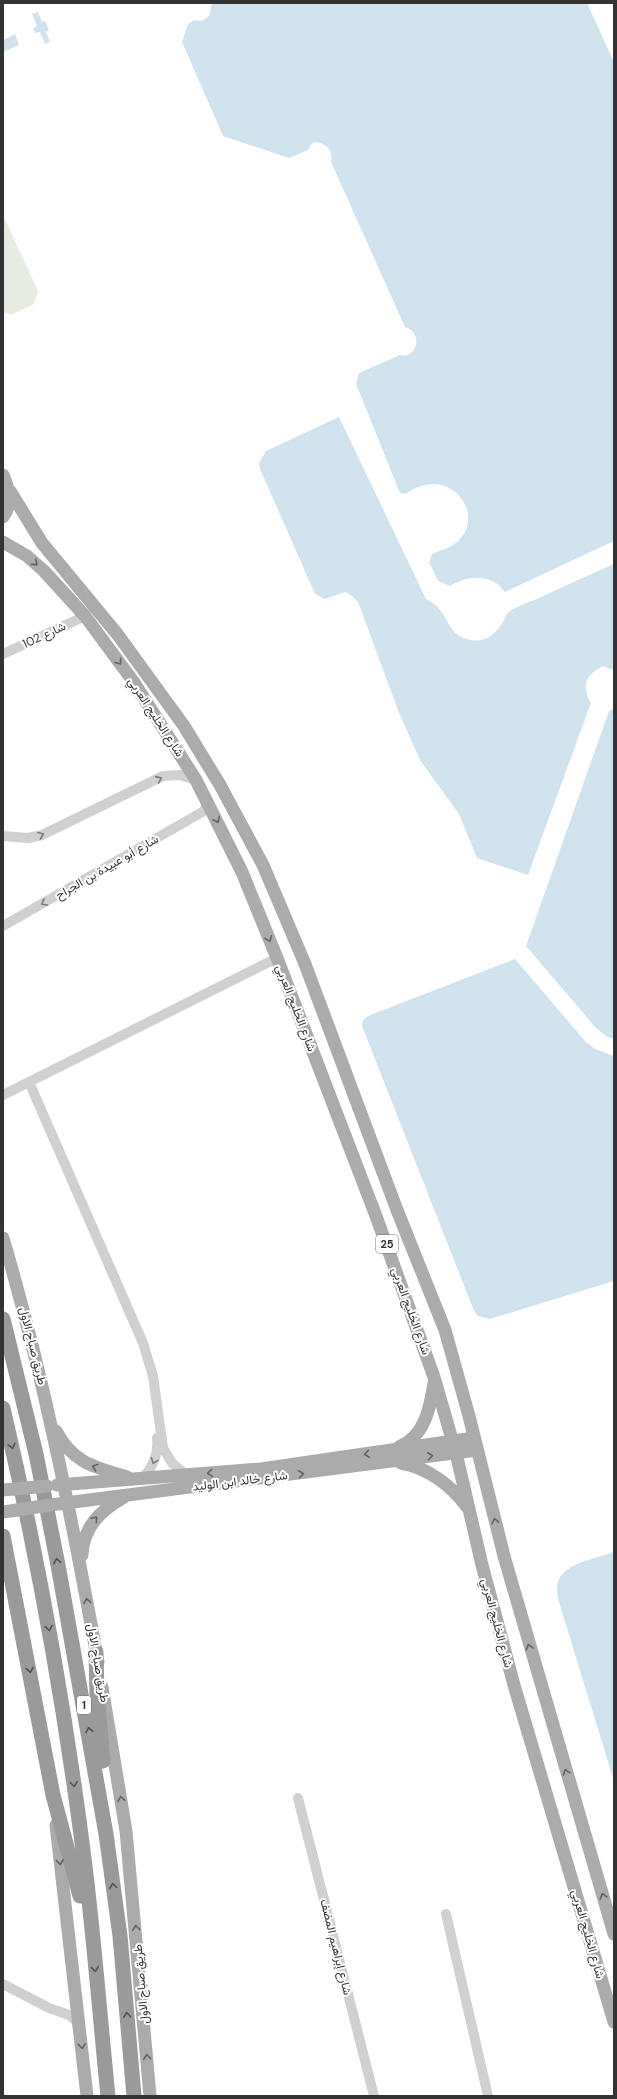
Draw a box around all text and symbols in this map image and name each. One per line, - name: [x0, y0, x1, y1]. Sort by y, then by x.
- one-way arrow: [31, 559, 38, 566]
- street label: شارع 102: [20, 618, 69, 653]
- one-way arrow: [114, 658, 121, 665]
- street label: شارع الخليج العربي: [123, 674, 188, 761]
- one-way arrow: [154, 776, 162, 784]
- one-way arrow: [212, 816, 220, 824]
- one-way arrow: [38, 831, 45, 839]
- street label: شارع أبو عبيدة بن الجراح: [53, 831, 162, 904]
- one-way arrow: [41, 898, 48, 905]
- one-way arrow: [265, 936, 273, 943]
- street label: شارع الخليج العربي: [270, 962, 320, 1054]
- road number: 25: [376, 1235, 398, 1253]
- street label: شارع الخليج العربي: [386, 1265, 434, 1358]
- street label: طريق صباح الاول: [15, 1305, 50, 1387]
- one-way arrow: [7, 1442, 16, 1449]
- one-way arrow: [363, 1449, 370, 1458]
- one-way arrow: [427, 1452, 433, 1461]
- one-way arrow: [150, 1457, 158, 1464]
- one-way arrow: [92, 1464, 99, 1472]
- street label: شارع خالد ابن الوليد: [192, 1467, 288, 1496]
- one-way arrow: [207, 1469, 213, 1478]
- one-way arrow: [298, 1470, 304, 1479]
- one-way arrow: [91, 1517, 98, 1524]
- one-way arrow: [491, 1518, 500, 1525]
- one-way arrow: [54, 1558, 62, 1564]
- street label: شارع الخليج العربي: [475, 1577, 517, 1670]
- one-way arrow: [83, 1598, 92, 1605]
- street label: طريق صباح الاول: [82, 1622, 113, 1704]
- one-way arrow: [44, 1625, 53, 1631]
- one-way arrow: [525, 1644, 534, 1651]
- one-way arrow: [25, 1667, 34, 1674]
- road number: 1: [77, 1696, 91, 1714]
- one-way arrow: [85, 1727, 93, 1733]
- one-way arrow: [562, 1768, 571, 1775]
- one-way arrow: [69, 1781, 78, 1787]
- one-way arrow: [117, 1795, 126, 1802]
- one-way arrow: [55, 1859, 64, 1865]
- one-way arrow: [109, 1883, 118, 1889]
- street label: شارع الخليج العربي: [566, 1888, 608, 1981]
- one-way arrow: [599, 1893, 608, 1900]
- street label: شارع إبراهيم المضف: [315, 1897, 356, 1997]
- one-way arrow: [132, 1925, 141, 1931]
- street label: طريق صباح الاول: [130, 1943, 153, 2024]
- one-way arrow: [90, 1966, 99, 1972]
- one-way arrow: [123, 2012, 132, 2018]
- one-way arrow: [77, 2043, 86, 2049]
- one-way arrow: [142, 2054, 151, 2060]

